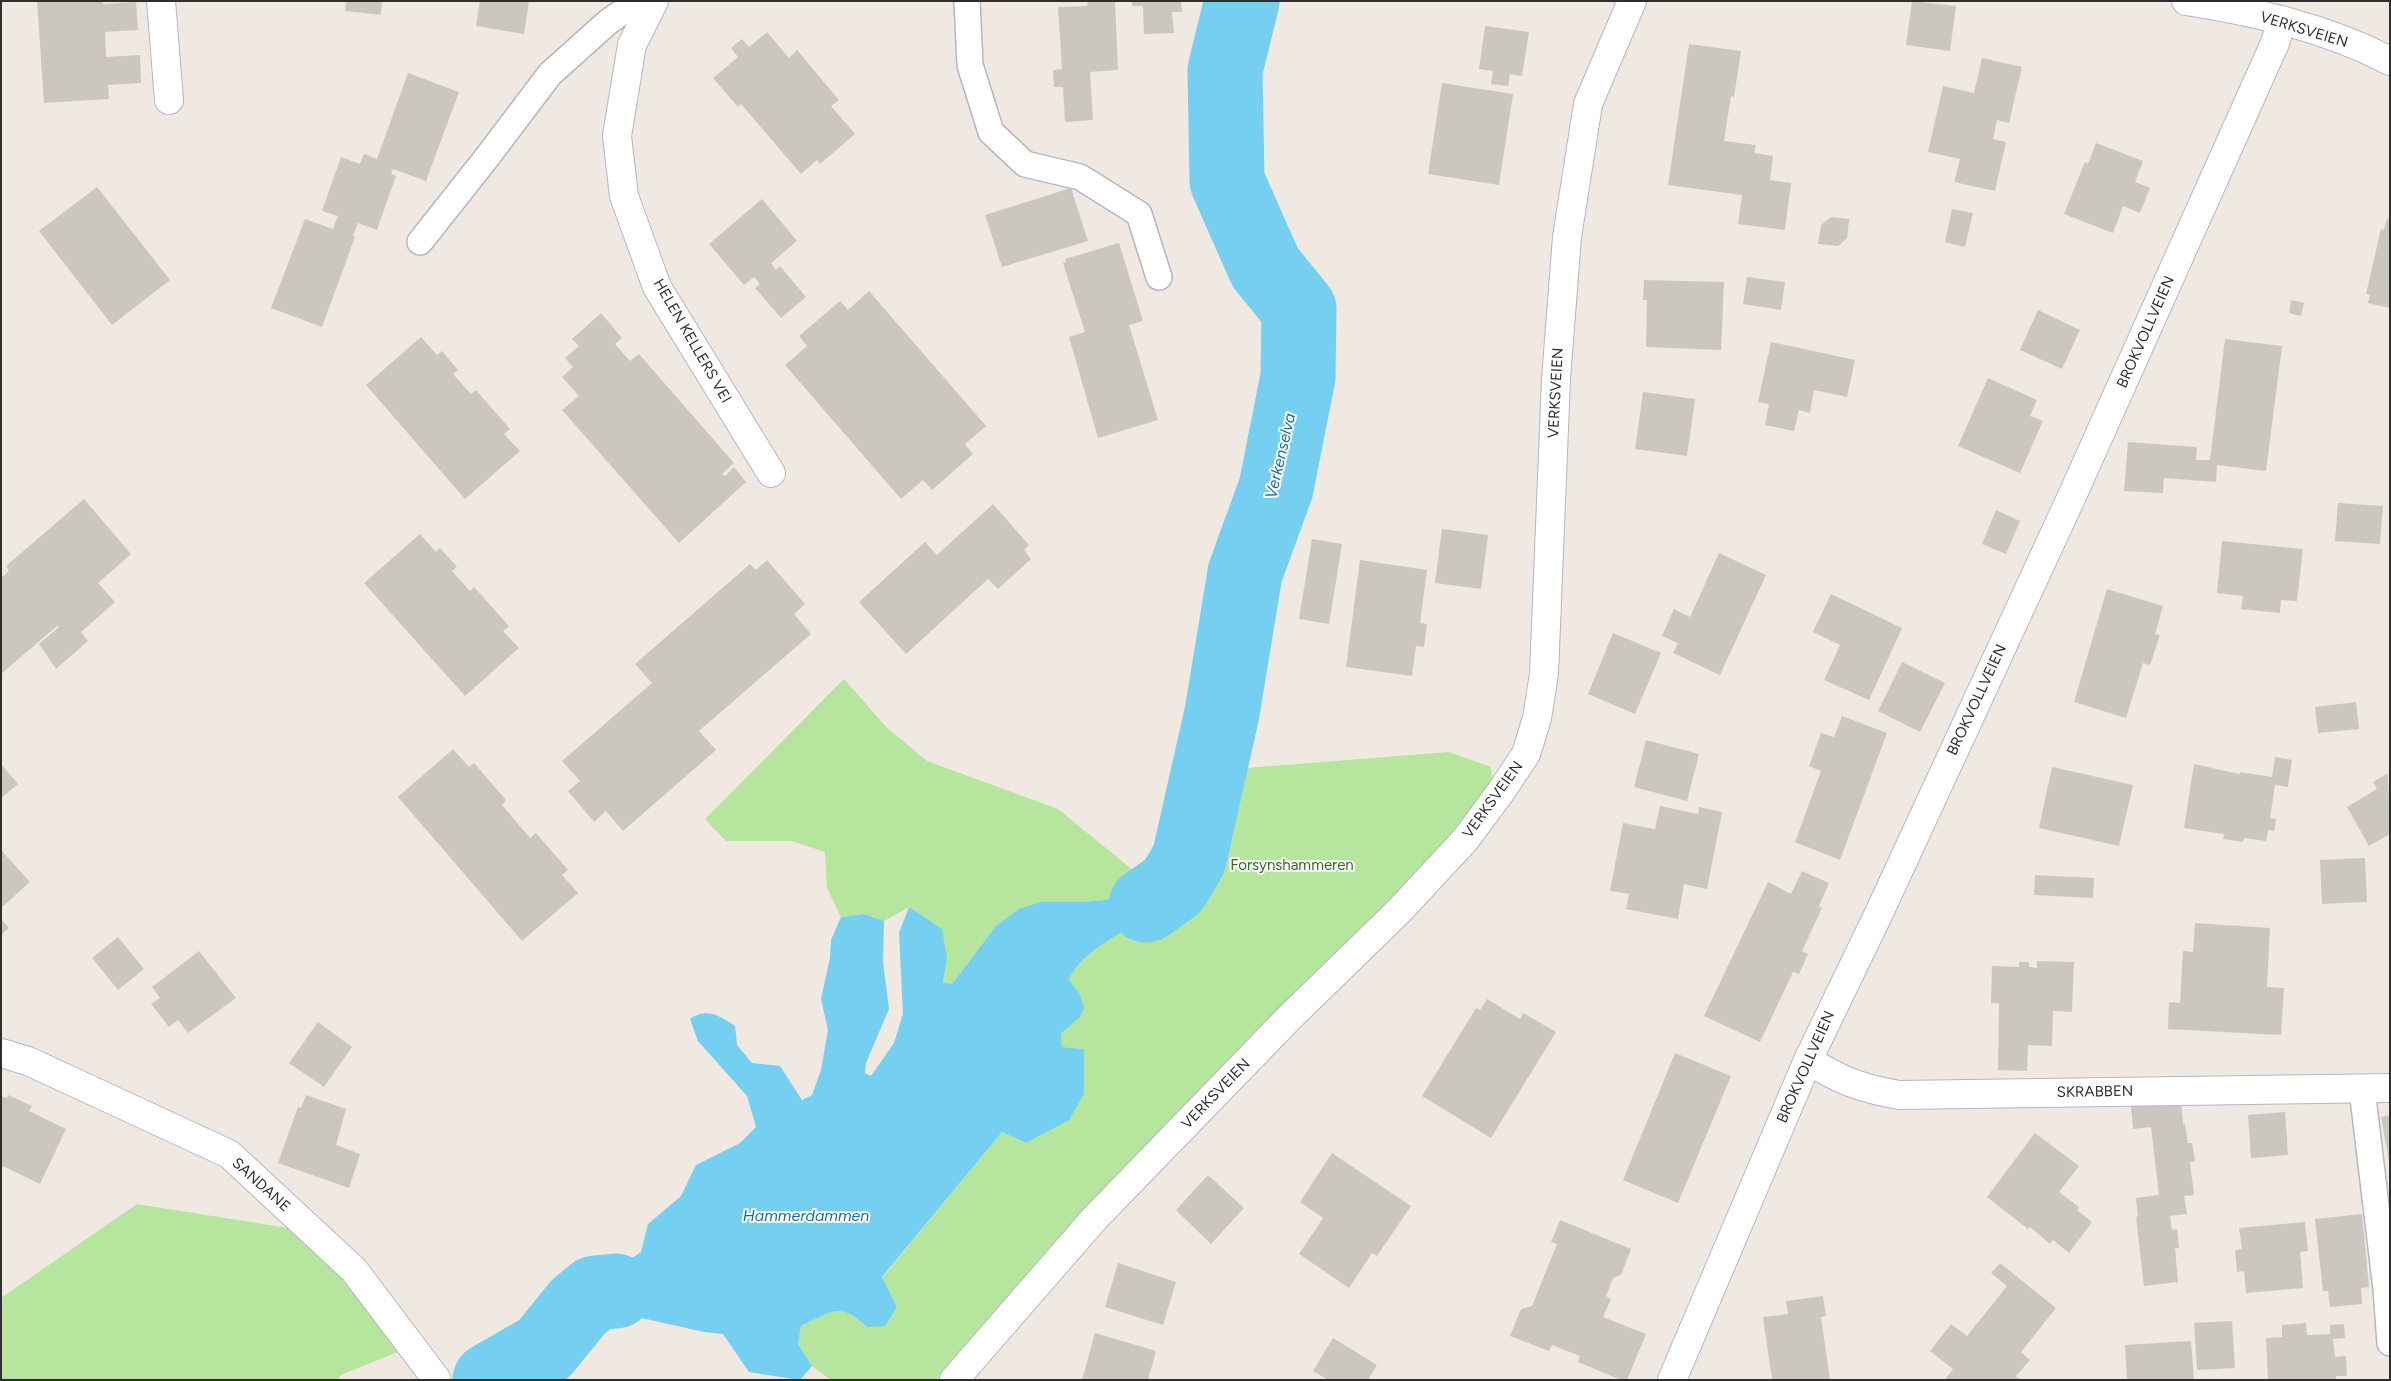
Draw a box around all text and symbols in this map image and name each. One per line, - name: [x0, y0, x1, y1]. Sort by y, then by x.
- street label: VERKSVEIEN: [2258, 8, 2350, 52]
- street label: BROKVOLLVEIEN: [2113, 273, 2179, 391]
- street label: HELEN KELLERS VEI: [649, 276, 735, 406]
- street label: VERKSVEIEN: [1545, 347, 1567, 439]
- water label: Verkenselva: [1262, 411, 1300, 501]
- street label: BROKVOLLVEIEN: [1943, 641, 2011, 759]
- street label: VERKSVEIEN: [1459, 758, 1527, 842]
- park label: Forsynshammeren: [1230, 857, 1354, 875]
- street label: BROKVOLLVEIEN: [1773, 1008, 1839, 1126]
- street label: VERKSVEIEN: [1178, 1055, 1254, 1133]
- street label: SKRABBEN: [2056, 1082, 2134, 1102]
- street label: SANDANE: [228, 1154, 294, 1216]
- water label: Hammerdammen: [743, 1206, 869, 1226]

